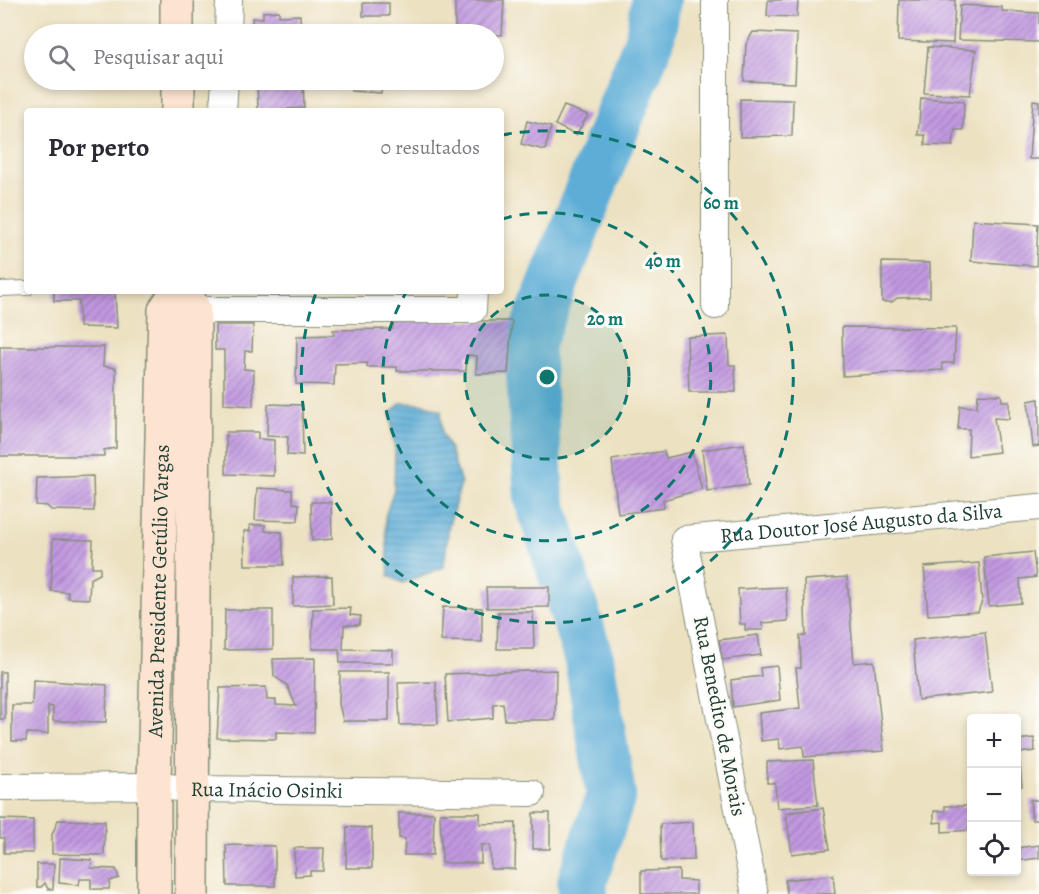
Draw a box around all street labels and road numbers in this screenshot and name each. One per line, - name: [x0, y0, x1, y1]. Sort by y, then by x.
- street label: Avenida Presidente Getúlio Vargas: [141, 444, 176, 739]
- street label: Rua Doutor José Augusto da Silva: [719, 496, 1004, 550]
- street label: Rua Benedito de Morais: [687, 613, 753, 819]
- street label: Rua Inácio Osinki: [190, 775, 343, 805]

